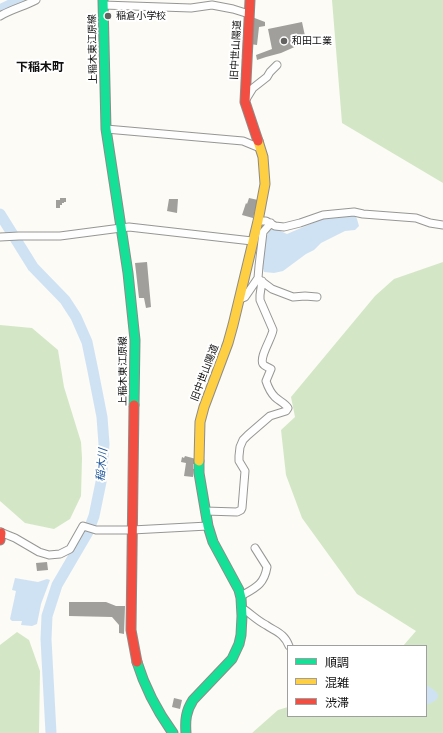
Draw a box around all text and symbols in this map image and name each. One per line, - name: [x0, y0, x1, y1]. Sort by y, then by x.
- place label: 稲倉小学校: [116, 10, 166, 22]
- marker: 稲倉小学校: [103, 11, 113, 21]
- street label: 上稲木東江原線: [86, 14, 100, 84]
- street label: 旧中世山陽道: [228, 20, 244, 80]
- place label: 和田工業: [292, 35, 332, 47]
- marker: 和田工業: [279, 36, 289, 46]
- district label: 下稲木町: [16, 61, 64, 75]
- street label: 上稲木東江原線: [117, 336, 129, 406]
- street label: 旧中世山陽道: [189, 343, 221, 403]
- water label: 稲木川: [94, 448, 110, 482]
- legend: [287, 645, 427, 717]
- text: 順調: [325, 655, 349, 670]
- text: 混雑: [325, 675, 349, 690]
- text: 渋滞: [325, 695, 349, 710]

